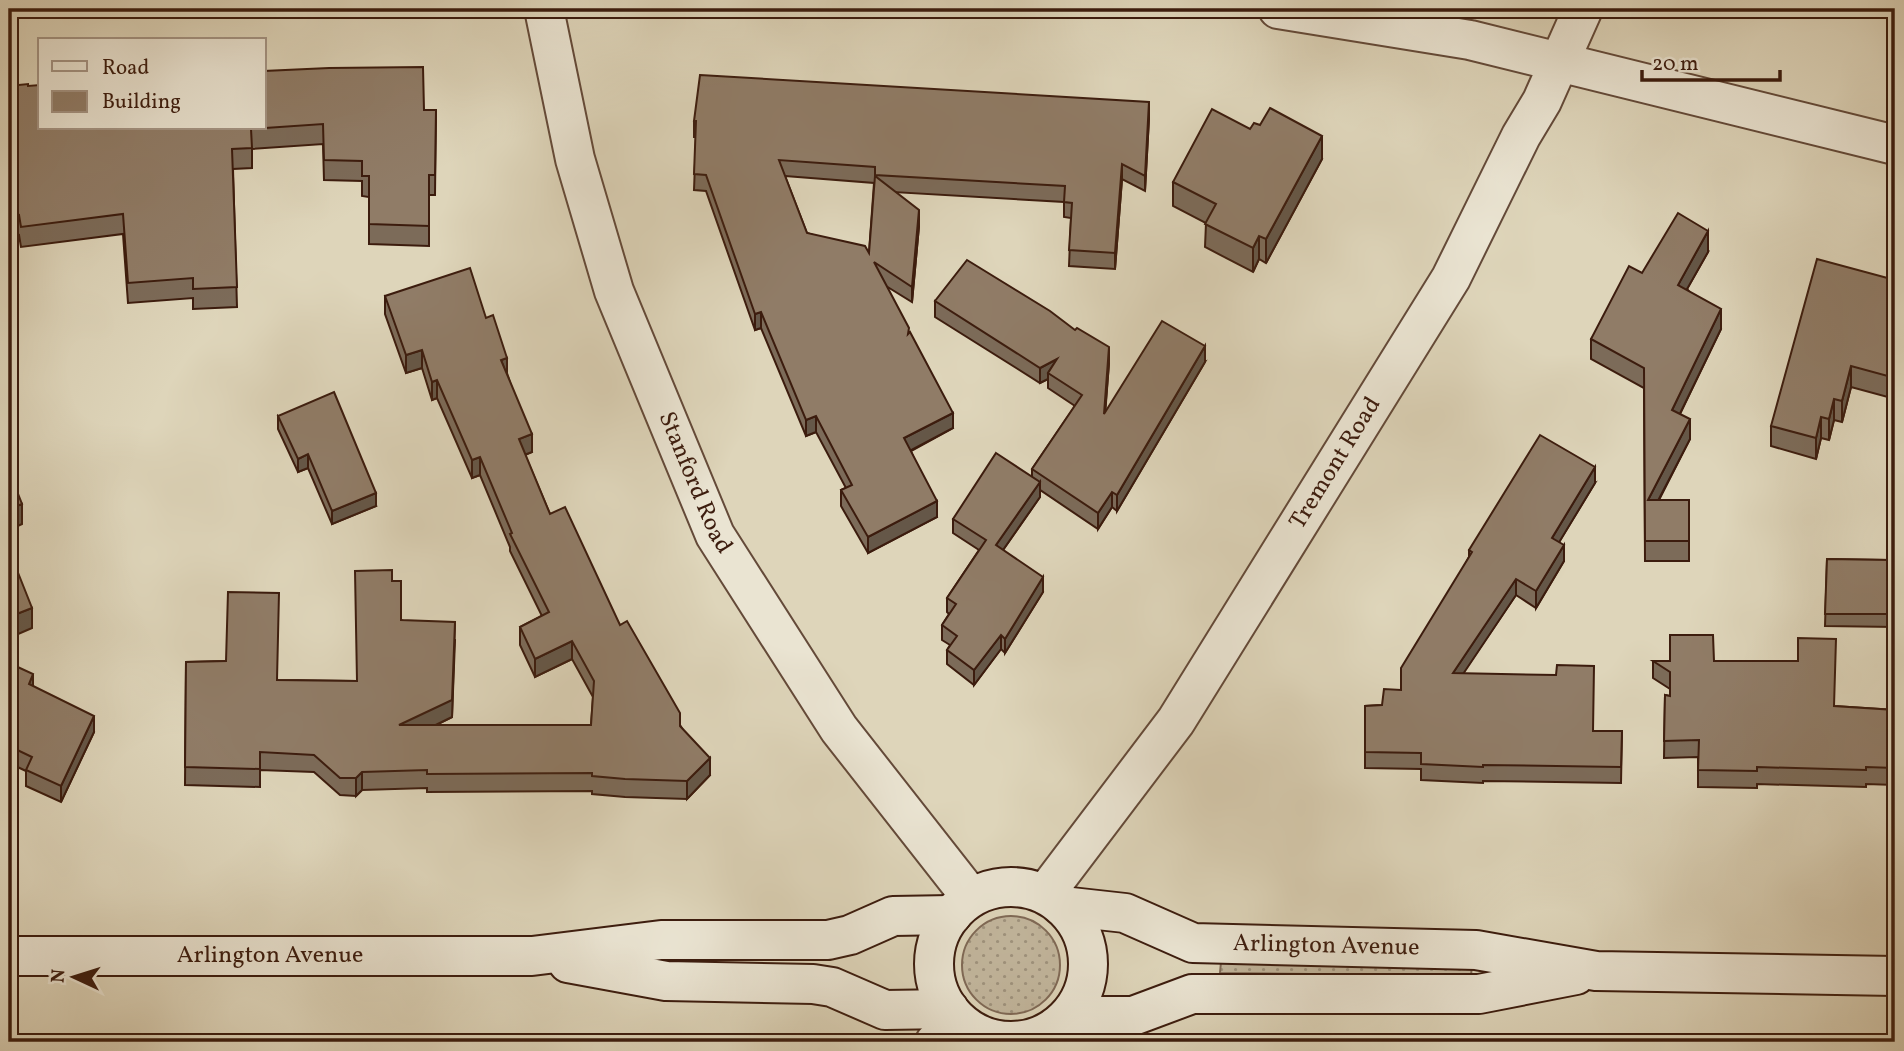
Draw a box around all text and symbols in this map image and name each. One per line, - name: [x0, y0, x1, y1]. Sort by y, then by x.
- legend: [38, 38, 266, 130]
- scale bar: [1642, 38, 1780, 82]
- text: 20 m: [1652, 50, 1698, 79]
- text: Road: [102, 54, 149, 83]
- text: Building: [102, 88, 181, 117]
- street label: Tremont Road: [1282, 391, 1390, 536]
- street label: Stanford Road: [649, 407, 740, 561]
- street label: Arlington Avenue: [1233, 927, 1420, 966]
- street label: Arlington Avenue: [177, 939, 363, 973]
- north arrow: [38, 942, 108, 1012]
- text: N: [46, 968, 73, 984]

